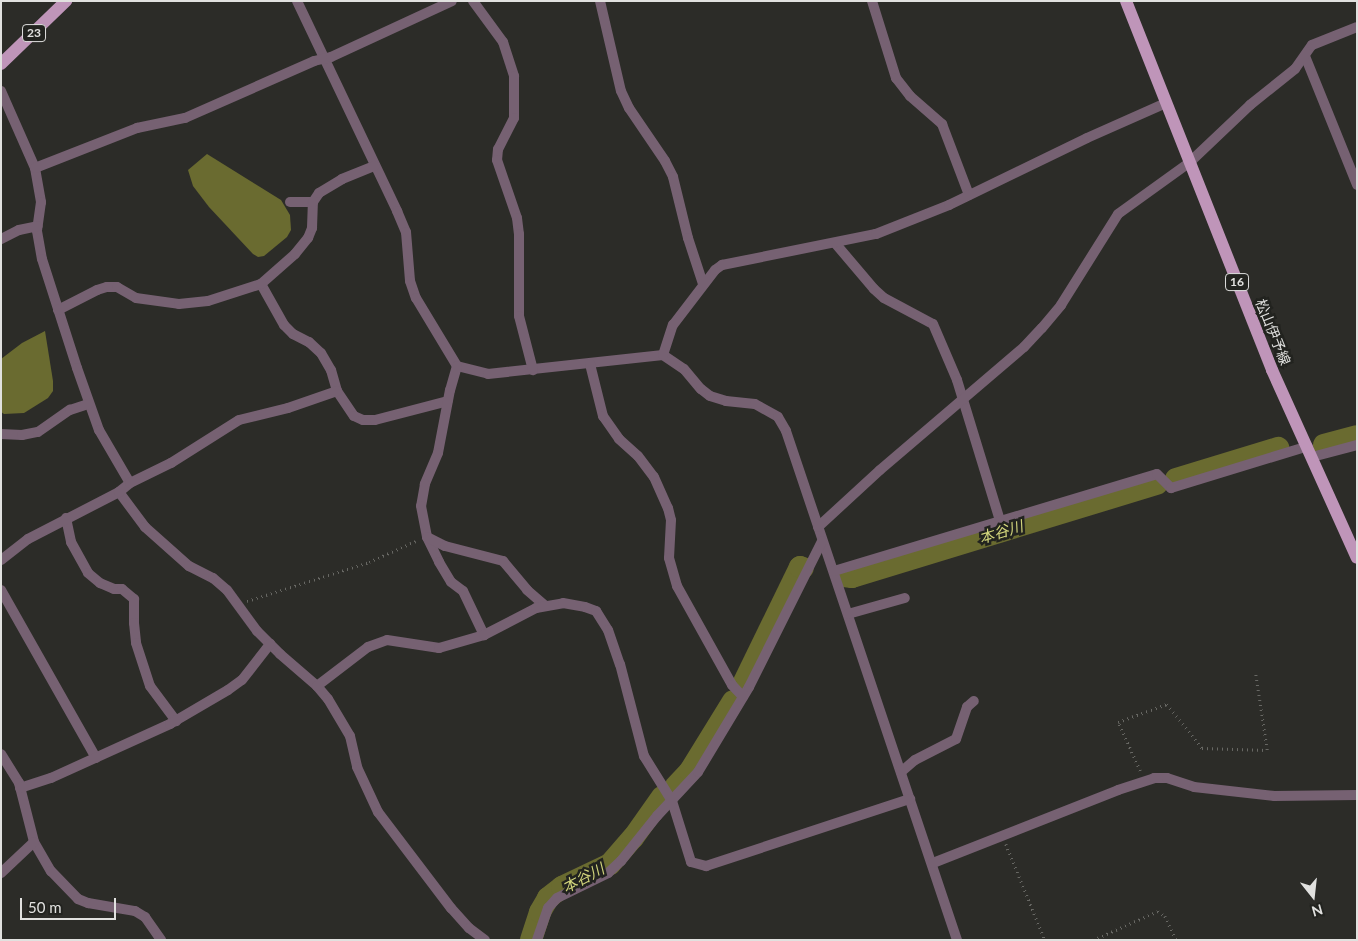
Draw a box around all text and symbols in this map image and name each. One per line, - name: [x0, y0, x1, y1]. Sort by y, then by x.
- road number: 23: [22, 23, 46, 42]
- road number: 16: [1224, 272, 1250, 292]
- street label: 松山伊予線: [1252, 296, 1294, 368]
- water label: 本谷川: [977, 517, 1025, 547]
- water label: 本谷川: [559, 859, 607, 897]
- north arrow: [1288, 871, 1338, 921]
- scale bar: [22, 888, 119, 920]
- text: 50 m: [28, 898, 62, 916]
- text: N: [1310, 901, 1325, 921]

